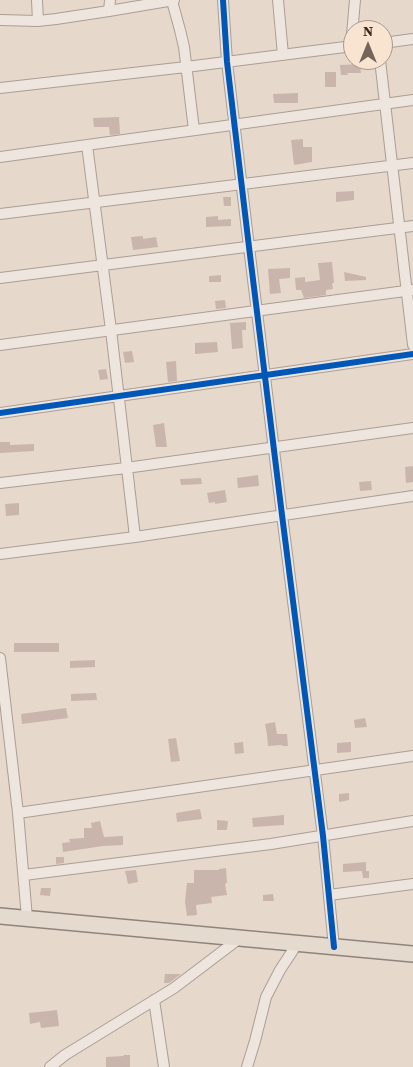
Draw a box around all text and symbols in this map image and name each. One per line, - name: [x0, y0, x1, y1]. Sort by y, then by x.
- north arrow: [343, 20, 393, 70]
- text: N: [363, 21, 373, 41]

